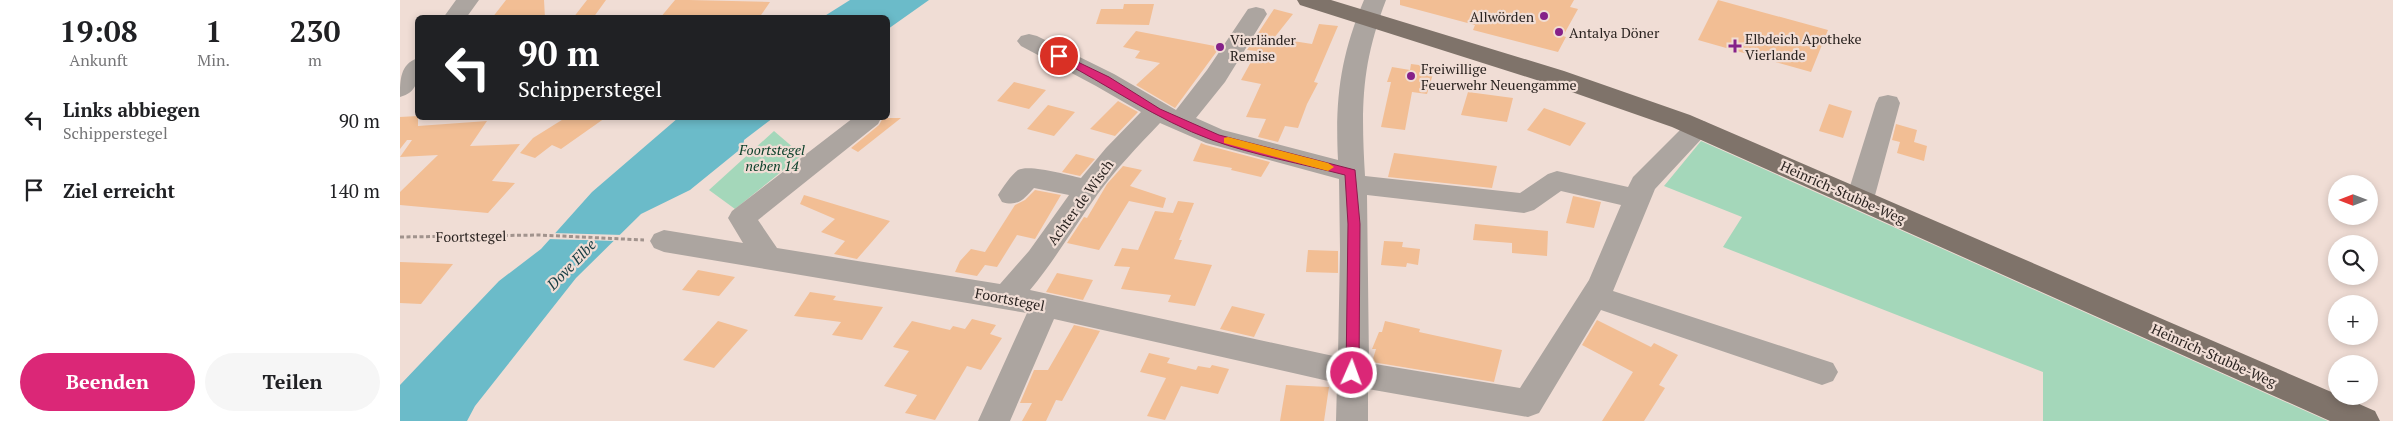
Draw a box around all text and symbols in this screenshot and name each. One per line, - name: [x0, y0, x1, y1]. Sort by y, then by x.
- place label: Allwörden: [1470, 7, 1535, 26]
- marker: Allwörden: [1538, 10, 1550, 22]
- text: 19:08: [60, 11, 138, 51]
- text: 1: [205, 11, 222, 51]
- text: 230: [290, 11, 340, 51]
- place label: Antalya Döner: [1569, 23, 1660, 42]
- marker: Antalya Döner: [1553, 26, 1565, 38]
- place label: Elbdeich Apotheke Vierlande: [1745, 29, 1862, 64]
- text: 90 m: [518, 30, 599, 76]
- place label: Vierländer Remise: [1230, 30, 1297, 65]
- icon: left: [435, 35, 500, 100]
- pin: [1038, 35, 1080, 77]
- marker: Elbdeich Apotheke Vierlande: [1729, 40, 1741, 52]
- marker: Vierländer Remise: [1214, 41, 1226, 53]
- icon: arrive: [1045, 42, 1073, 70]
- text: Ankunft: [69, 49, 128, 71]
- text: Min.: [197, 49, 230, 71]
- text: m: [308, 49, 322, 71]
- place label: Freiwillige Feuerwehr Neuengamme: [1421, 59, 1577, 94]
- marker: Freiwillige Feuerwehr Neuengamme: [1405, 70, 1417, 82]
- text: Schipperstegel: [518, 74, 662, 103]
- text: Links abbiegen: [63, 97, 200, 122]
- icon: left: [20, 106, 48, 134]
- text: 90 m: [339, 108, 380, 133]
- text: Schipperstegel: [63, 122, 168, 144]
- park label: Foortstegel neben 14: [738, 140, 805, 175]
- street label: Achter de Wisch: [1043, 156, 1117, 248]
- street label: Heinrich-Stubbe-Weg: [1778, 156, 1909, 228]
- north arrow: [2328, 175, 2378, 225]
- map controls: [2328, 175, 2378, 405]
- icon: arrive: [20, 176, 48, 204]
- text: Ziel erreicht: [63, 178, 175, 203]
- text: 140 m: [329, 178, 380, 203]
- street label: Foortstegel: [436, 226, 506, 246]
- water label: Dove Elbe: [541, 234, 600, 294]
- button: search: [2328, 235, 2378, 285]
- street label: Foortstegel: [974, 283, 1046, 315]
- button: +: [2328, 295, 2378, 345]
- street label: Heinrich-Stubbe-Weg: [2149, 319, 2280, 391]
- position arrow: [1325, 346, 1377, 398]
- button: Beenden: [20, 353, 195, 411]
- button: Teilen: [205, 353, 380, 411]
- button: −: [2328, 355, 2378, 405]

